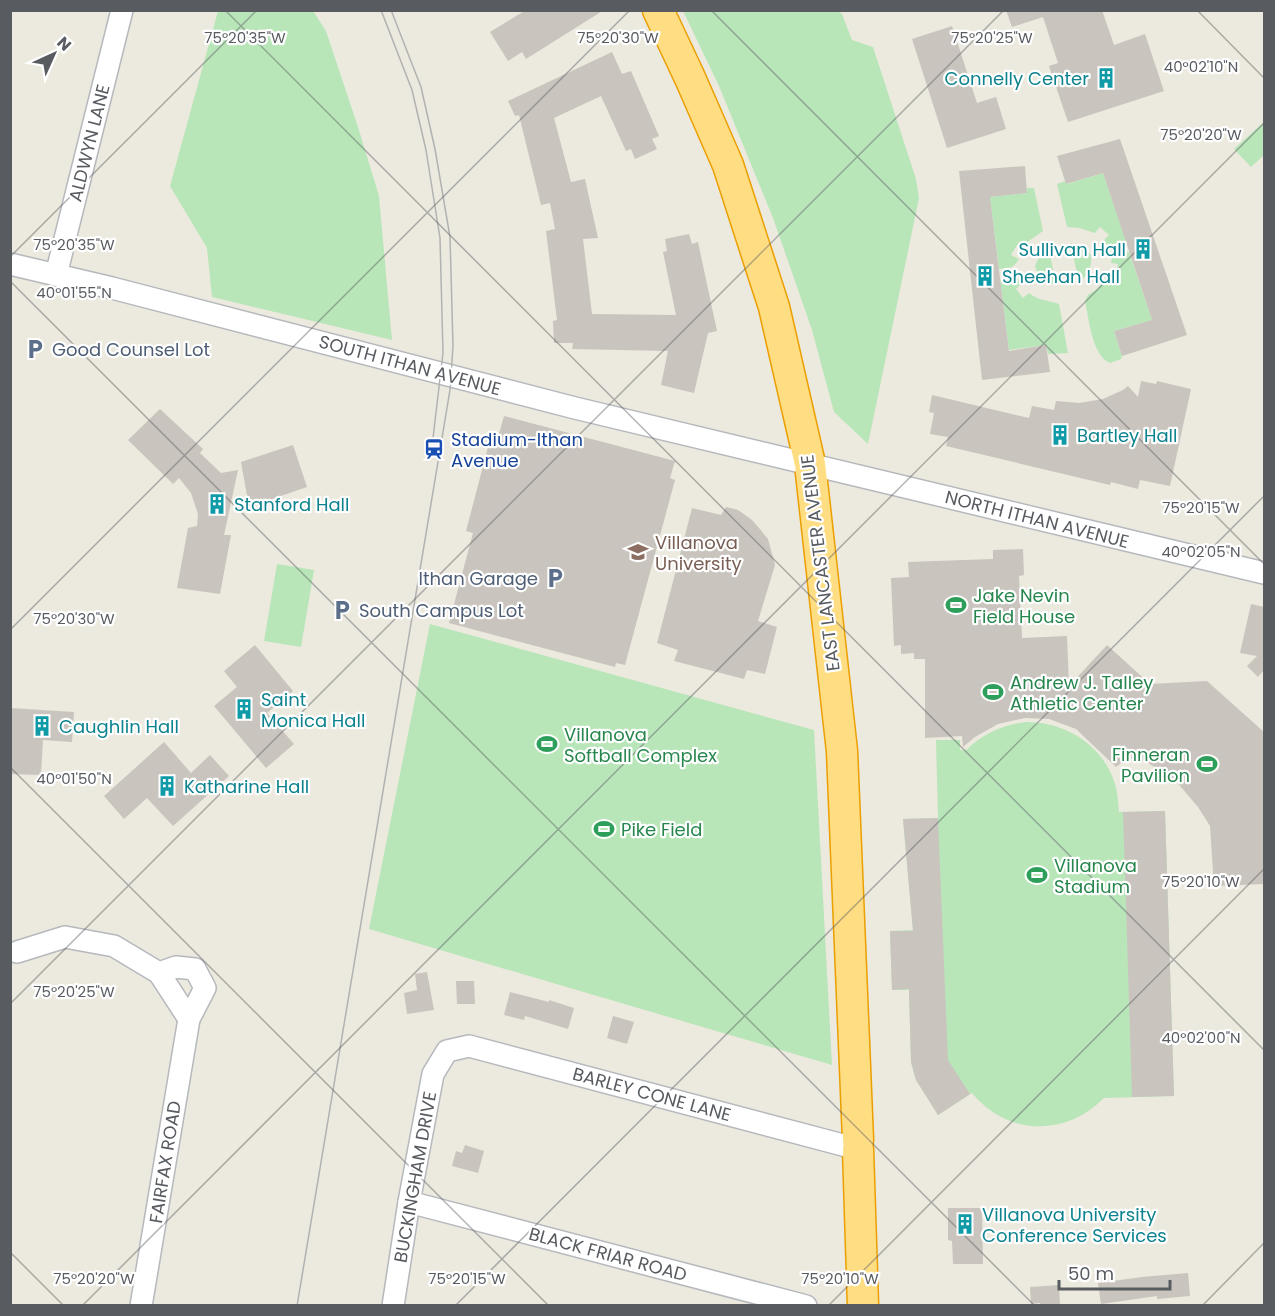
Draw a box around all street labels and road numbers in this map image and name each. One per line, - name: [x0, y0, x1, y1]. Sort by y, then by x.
- street label: ALDWYN LANE: [62, 82, 116, 204]
- street label: SOUTH ITHAN AVENUE: [316, 329, 504, 401]
- street label: EAST LANCASTER AVENUE: [794, 453, 846, 673]
- street label: NORTH ITHAN AVENUE: [943, 484, 1131, 554]
- street label: BARLEY CONE LANE: [570, 1061, 734, 1127]
- street label: BUCKINGHAM DRIVE: [388, 1089, 442, 1265]
- street label: FAIRFAX ROAD: [143, 1099, 187, 1225]
- street label: BLACK FRIAR ROAD: [526, 1221, 690, 1287]

